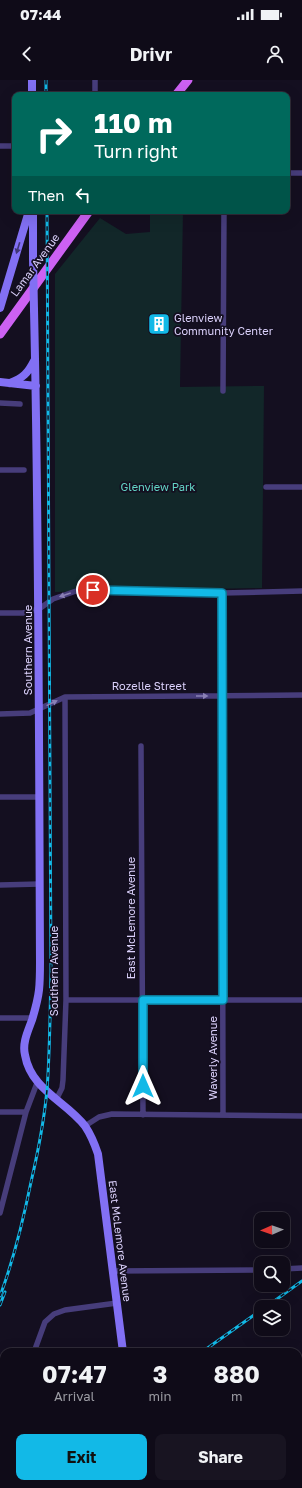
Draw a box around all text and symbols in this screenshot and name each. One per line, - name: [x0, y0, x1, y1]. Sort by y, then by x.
- text: 07:44: [20, 5, 61, 23]
- icon: back: [16, 43, 38, 65]
- text: Drivr: [130, 43, 172, 65]
- icon: person: [264, 43, 286, 65]
- text: 110 m: [94, 106, 173, 139]
- icon: right: [28, 108, 80, 160]
- text: Turn right: [94, 140, 178, 162]
- icon: left: [72, 184, 94, 206]
- text: Then: [28, 186, 64, 204]
- street label: Lamar Avenue: [7, 231, 62, 299]
- one-way arrow: [15, 243, 21, 255]
- building icon: Glenview Community Center: [146, 311, 172, 337]
- place label: Glenview Community Center: [174, 311, 274, 337]
- park label: Glenview Park: [121, 480, 195, 493]
- pin: [76, 573, 110, 607]
- icon: arrive: [82, 579, 104, 601]
- one-way arrow: [59, 592, 71, 598]
- street label: Southern Avenue: [21, 605, 34, 695]
- street label: Rozelle Street: [112, 679, 186, 692]
- one-way arrow: [196, 693, 209, 699]
- one-way arrow: [46, 700, 58, 706]
- street label: East McLemore Avenue: [124, 857, 137, 979]
- street label: Southern Avenue: [47, 926, 60, 1016]
- street label: Waverly Avenue: [206, 1016, 219, 1100]
- position arrow: [122, 1065, 164, 1107]
- street label: East McLemore Avenue: [107, 1179, 134, 1302]
- north arrow: [254, 1212, 290, 1248]
- map controls: [254, 1212, 290, 1336]
- button: search: [254, 1256, 290, 1292]
- button: layers: [254, 1300, 290, 1336]
- text: 07:47: [42, 1359, 107, 1388]
- text: 3: [153, 1359, 167, 1388]
- text: 880: [214, 1359, 260, 1388]
- text: Arrival: [54, 1388, 95, 1404]
- text: min: [149, 1388, 172, 1404]
- text: m: [231, 1388, 243, 1404]
- button: Exit: [16, 1434, 147, 1480]
- button: Share: [155, 1434, 286, 1480]

